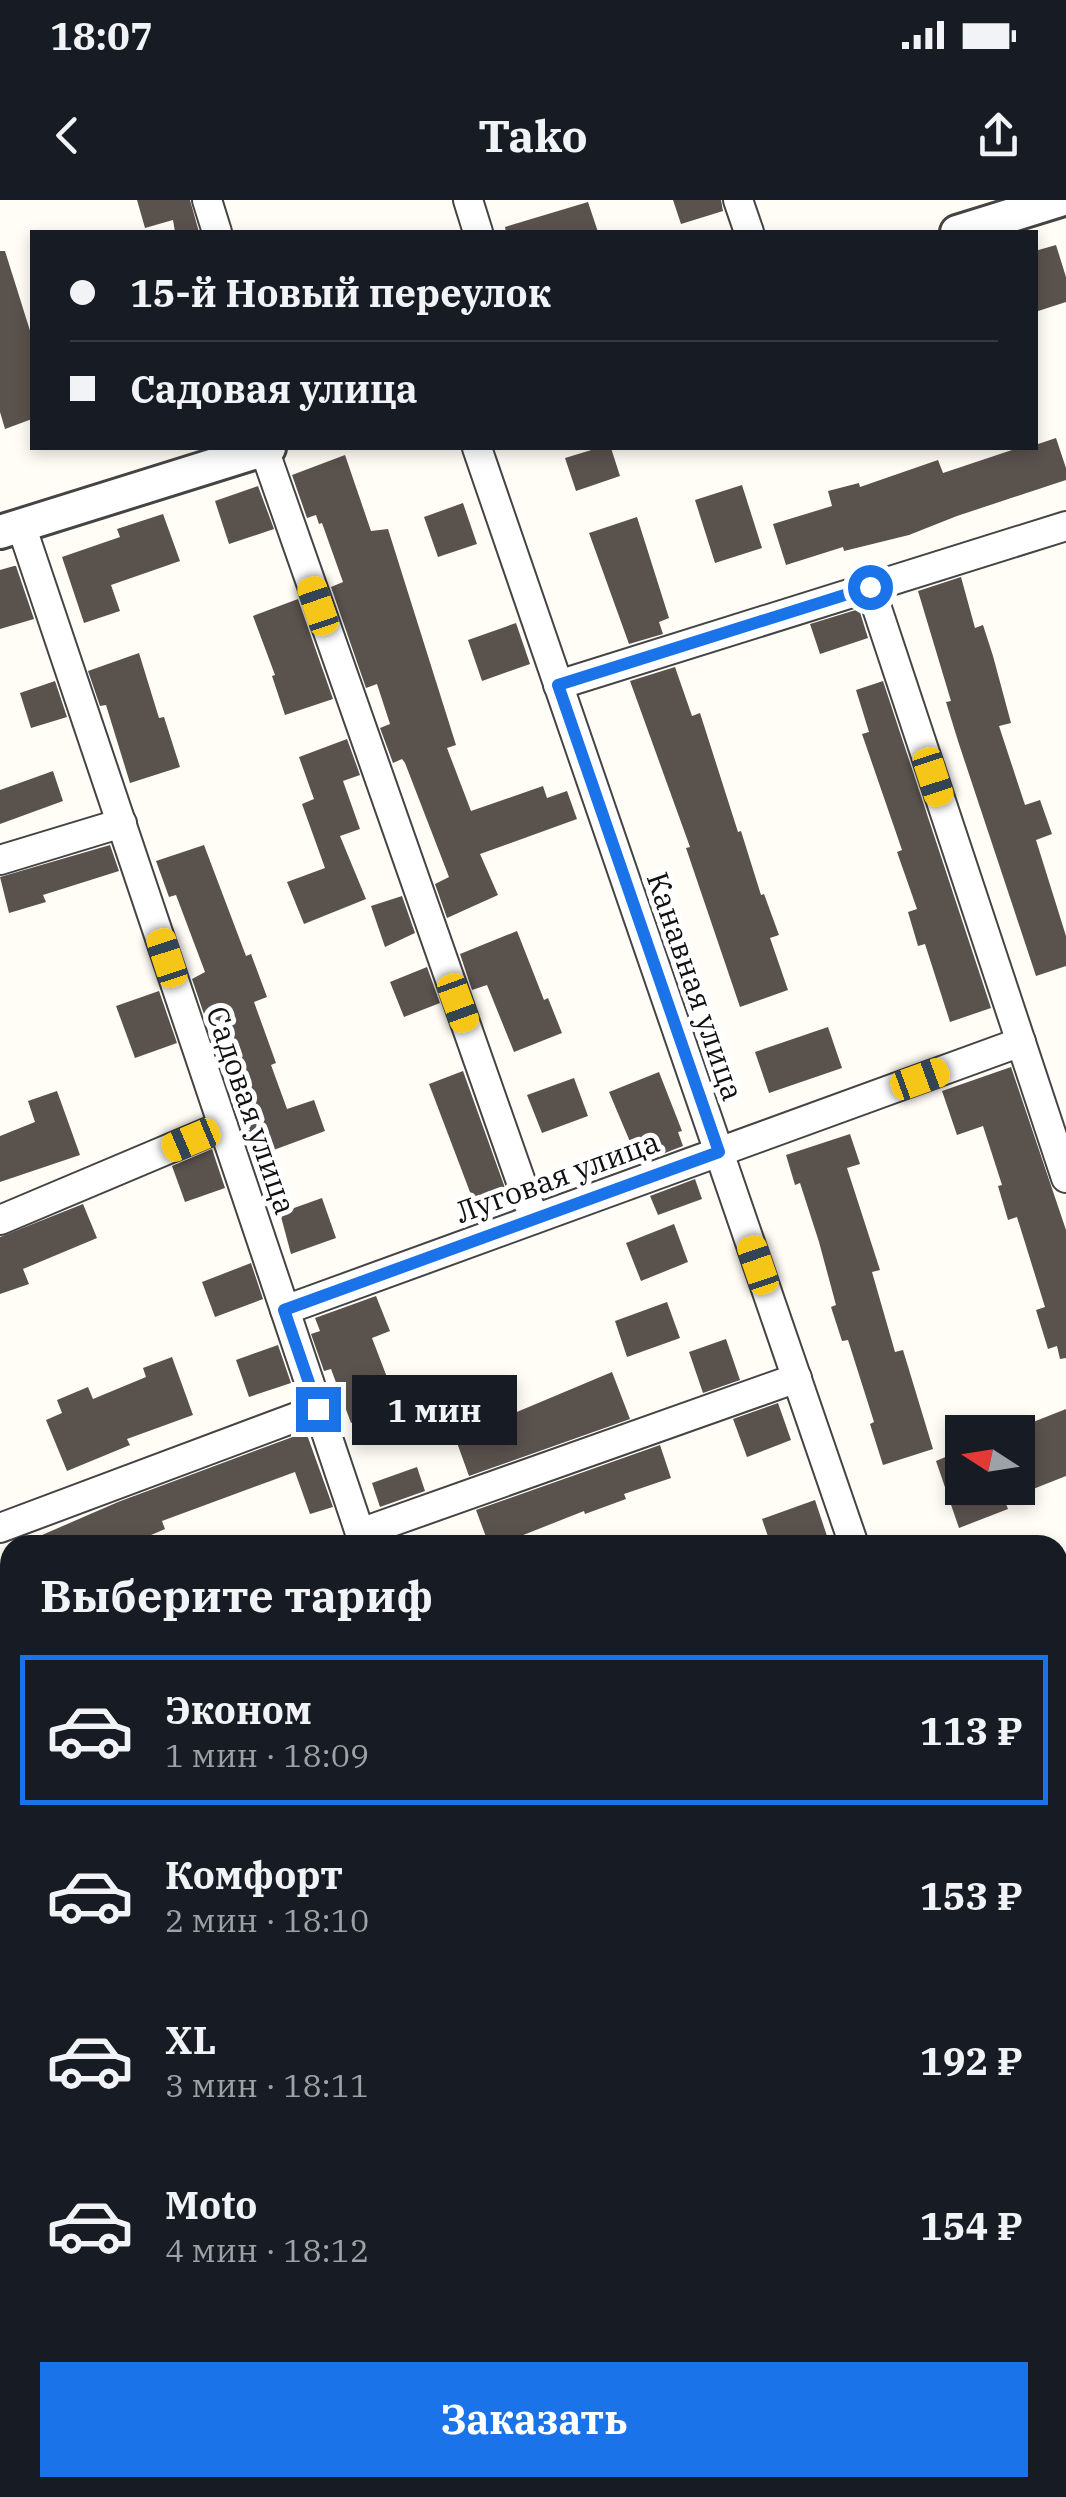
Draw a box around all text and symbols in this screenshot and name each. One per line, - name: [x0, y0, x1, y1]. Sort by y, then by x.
- text: 18:07: [50, 11, 153, 60]
- text: Tako: [478, 106, 588, 164]
- icon: back: [40, 108, 95, 163]
- icon: share: [971, 108, 1026, 163]
- text: 15-й Новый переулок: [130, 268, 551, 317]
- text: Садовая улица: [130, 364, 418, 413]
- route start: [848, 565, 893, 610]
- car: [294, 573, 342, 639]
- car: [909, 744, 957, 810]
- street label: Канавная улица: [639, 867, 753, 1105]
- car: [143, 925, 191, 991]
- car: [434, 970, 482, 1036]
- street label: Садовая улица: [198, 1001, 306, 1219]
- car: [887, 1055, 953, 1103]
- car: [158, 1114, 224, 1166]
- street label: Луговая улица: [450, 1121, 664, 1231]
- car: [734, 1232, 782, 1298]
- callout: 1 мин: [353, 1374, 518, 1444]
- route end: [296, 1387, 341, 1432]
- text: 1 мин: [388, 1389, 481, 1431]
- north arrow: [945, 1415, 1035, 1505]
- map controls: [945, 1415, 1035, 1505]
- text: Выберите тариф: [40, 1566, 433, 1624]
- icon: car: [45, 1685, 135, 1775]
- text: Эконом: [165, 1685, 312, 1734]
- text: 113 ₽: [920, 1706, 1023, 1755]
- text: 1 мин · 18:09: [165, 1734, 369, 1776]
- icon: car: [45, 1850, 135, 1940]
- text: Комфорт: [165, 1850, 343, 1899]
- text: 153 ₽: [920, 1871, 1023, 1920]
- text: 2 мин · 18:10: [165, 1899, 369, 1941]
- icon: car: [45, 2015, 135, 2105]
- text: XL: [165, 2015, 216, 2064]
- text: 192 ₽: [920, 2036, 1023, 2085]
- text: 3 мин · 18:11: [165, 2064, 369, 2106]
- icon: car: [45, 2180, 135, 2270]
- text: Moto: [165, 2180, 257, 2229]
- text: 154 ₽: [920, 2201, 1023, 2250]
- text: 4 мин · 18:12: [165, 2229, 369, 2271]
- button: Заказать: [40, 2362, 1028, 2477]

